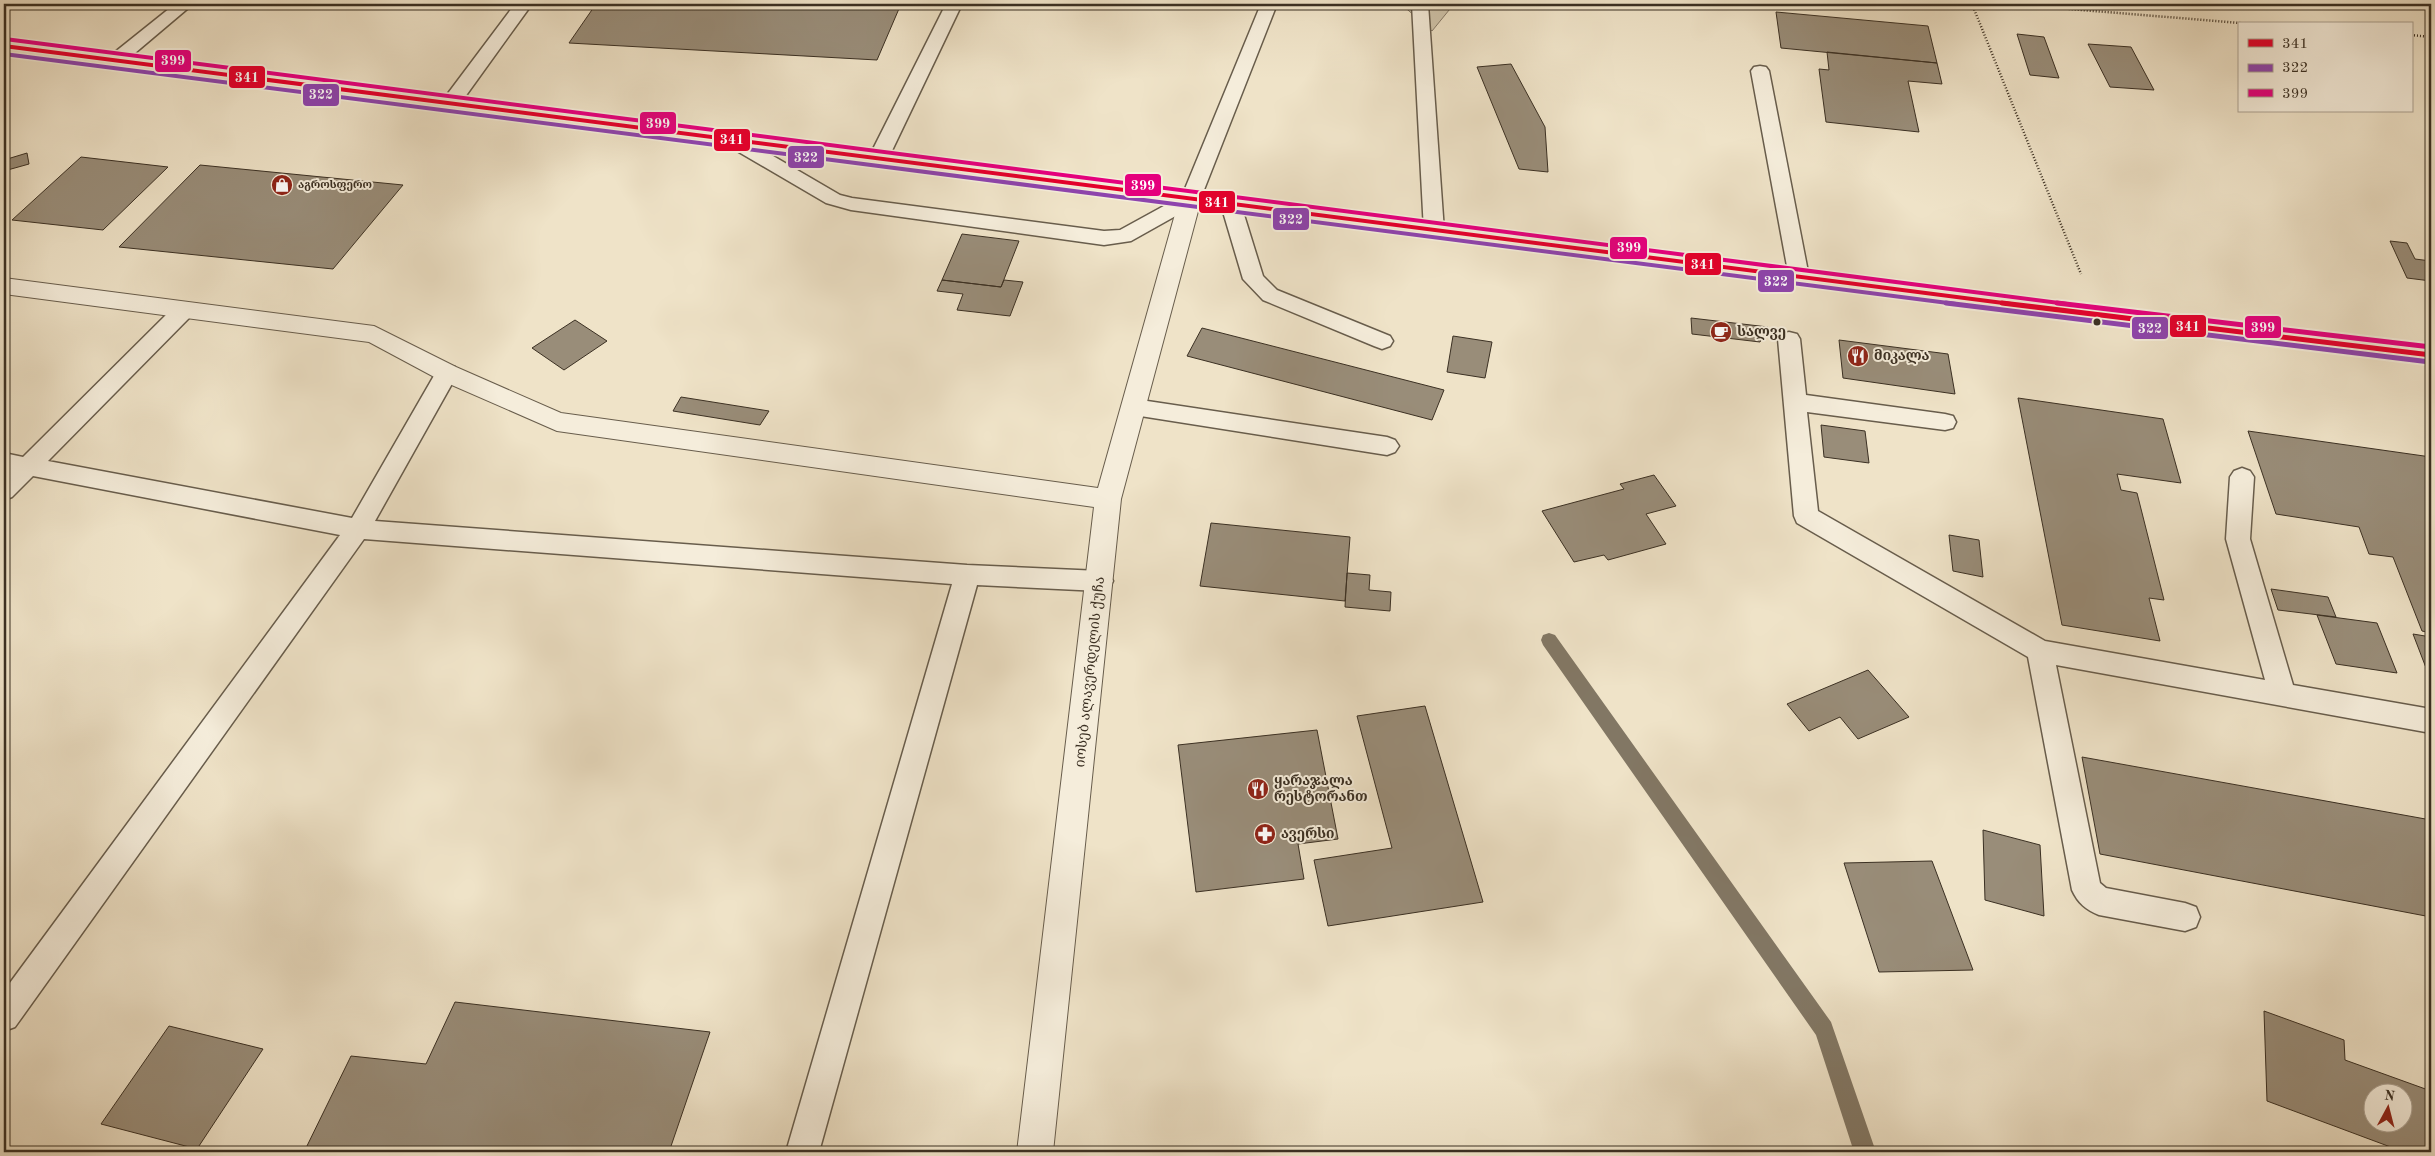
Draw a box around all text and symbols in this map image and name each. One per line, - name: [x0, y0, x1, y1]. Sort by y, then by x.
- legend: [2238, 22, 2412, 112]
- text: 341: [2282, 37, 2308, 52]
- line badge: 399: [154, 49, 192, 73]
- text: 399: [161, 54, 185, 68]
- text: 322: [2282, 61, 2308, 76]
- line badge: 341: [228, 65, 266, 89]
- text: 341: [235, 71, 259, 85]
- line badge: 322: [302, 83, 340, 107]
- text: 399: [2282, 87, 2308, 102]
- text: 322: [309, 88, 333, 102]
- line badge: 399: [639, 111, 677, 135]
- text: 399: [646, 117, 670, 131]
- line badge: 341: [713, 128, 751, 152]
- text: 341: [720, 133, 744, 147]
- line badge: 322: [787, 145, 825, 169]
- text: 322: [794, 151, 818, 165]
- shop icon: აგროსფერო: [270, 173, 294, 197]
- line badge: 399: [1124, 173, 1162, 197]
- text: 399: [1131, 179, 1155, 193]
- place label: აგროსფერო: [298, 180, 372, 191]
- line badge: 341: [1198, 190, 1236, 214]
- text: 341: [1205, 196, 1229, 210]
- line badge: 322: [1272, 207, 1310, 231]
- text: 322: [1279, 213, 1303, 227]
- line badge: 399: [1609, 236, 1648, 260]
- text: 399: [1617, 241, 1641, 255]
- line badge: 341: [1684, 252, 1722, 276]
- text: 341: [1691, 258, 1715, 272]
- line badge: 322: [1757, 269, 1795, 293]
- text: 322: [1764, 275, 1788, 289]
- line badge: 341: [2169, 314, 2207, 338]
- line badge: 399: [2244, 315, 2282, 339]
- line badge: 322: [2131, 316, 2169, 340]
- unlabelled marker: [2092, 317, 2102, 327]
- cafe icon: სალვე: [1709, 320, 1733, 344]
- text: 341: [2176, 320, 2200, 334]
- text: 399: [2251, 321, 2275, 335]
- text: 322: [2138, 322, 2162, 336]
- place label: სალვე: [1737, 325, 1786, 340]
- restaurant icon: მიკალა: [1846, 344, 1870, 368]
- place label: მიკალა: [1874, 349, 1929, 364]
- street label: იოსებ ალავერდელის ქუჩა: [1073, 576, 1108, 768]
- place label: ყარაჯალა რესტორანთ: [1274, 774, 1368, 805]
- restaurant icon: ყარაჯალა რესტორანთ: [1246, 777, 1270, 801]
- pharmacy icon: ავერსი: [1253, 822, 1277, 846]
- place label: ავერსი: [1281, 827, 1334, 842]
- north arrow: [2362, 1084, 2412, 1134]
- text: N: [2383, 1088, 2396, 1104]

